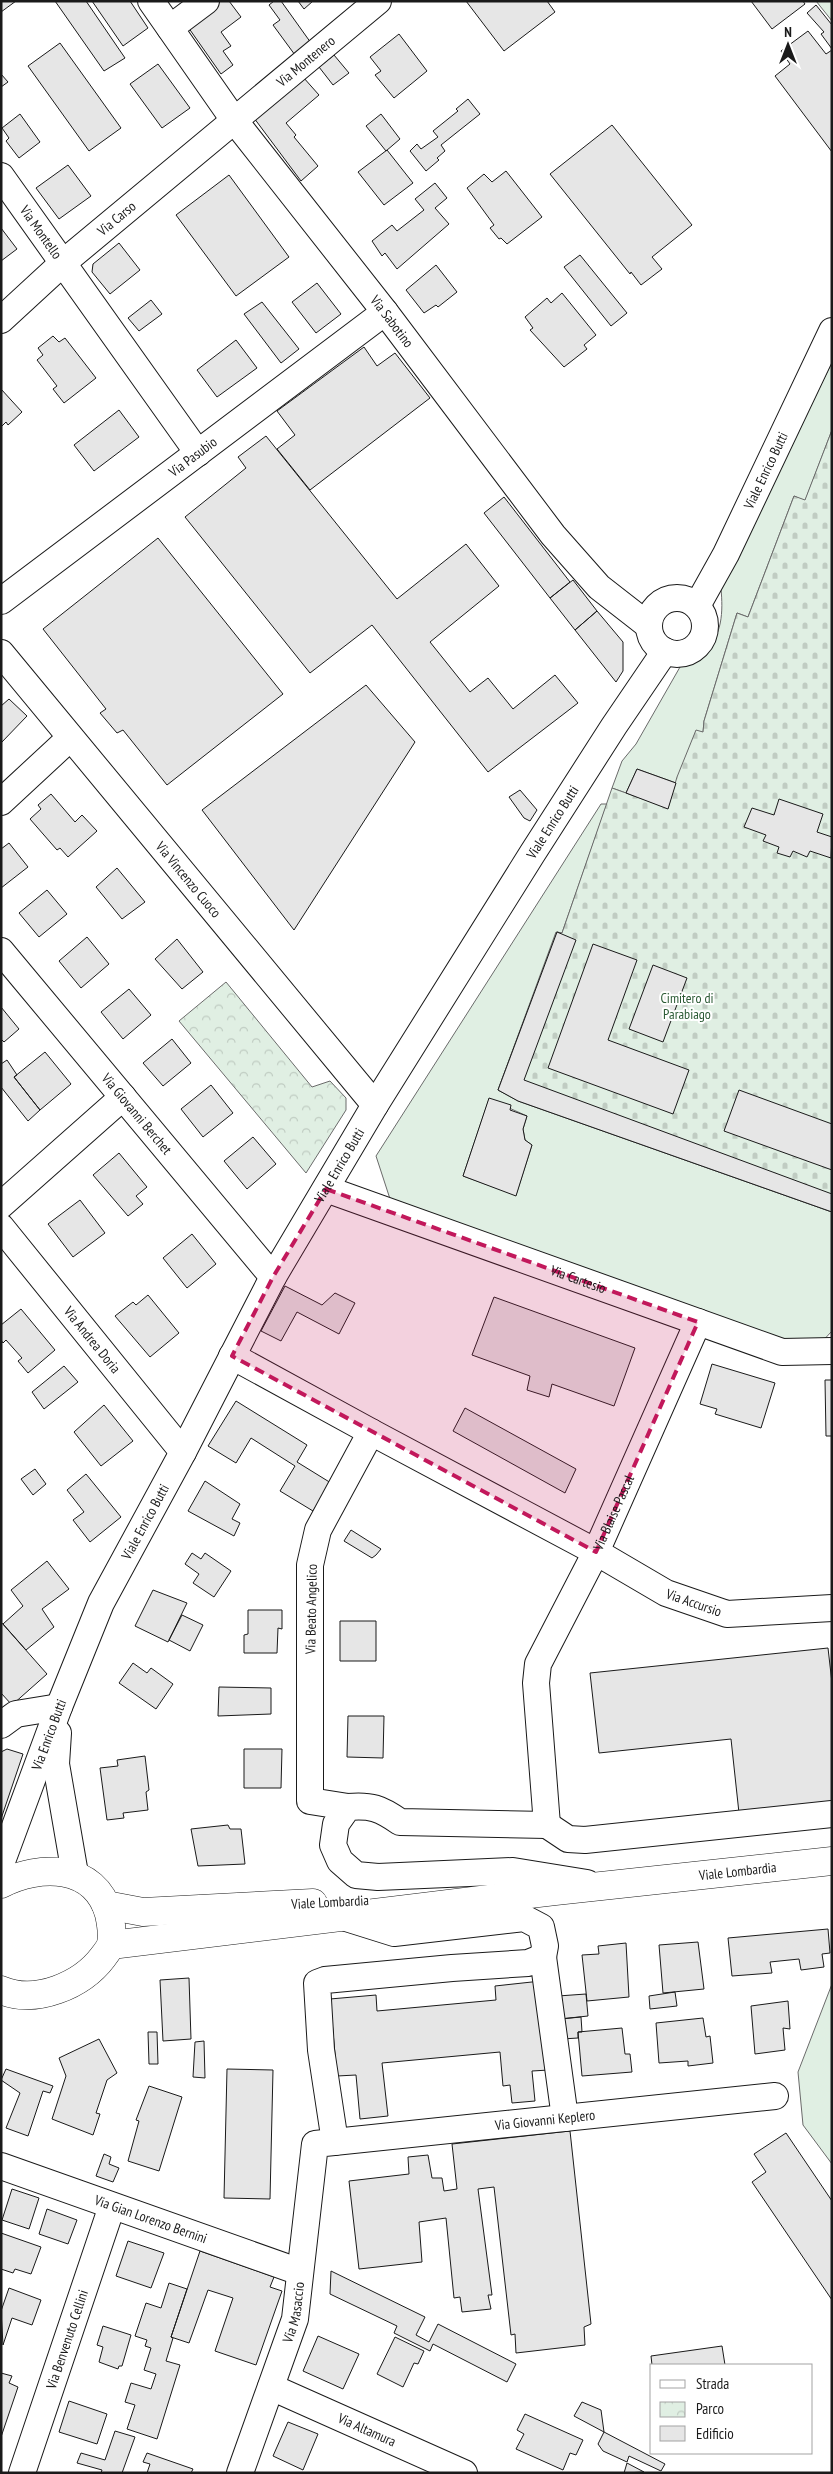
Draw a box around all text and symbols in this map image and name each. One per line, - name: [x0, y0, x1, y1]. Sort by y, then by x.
- north arrow: [763, 20, 813, 70]
- text: N: [784, 23, 792, 41]
- street label: Via Montenero: [272, 32, 339, 91]
- street label: Via Carso: [93, 197, 139, 240]
- street label: Via Montello: [15, 201, 66, 262]
- street label: Via Sabotino: [366, 291, 418, 351]
- street label: Viale Enrico Butti: [739, 429, 792, 513]
- street label: Via Pasubio: [164, 433, 220, 481]
- street label: Viale Enrico Butti: [522, 782, 582, 863]
- street label: Via Vincenzo Cuoco: [151, 837, 225, 921]
- park label: Cimitero di Parabiago: [660, 989, 714, 1023]
- street label: Via Giovanni Berchet: [97, 1069, 176, 1158]
- street label: Viale Enrico Butti: [310, 1125, 368, 1207]
- street label: Via Cartesio: [547, 1261, 608, 1297]
- street label: Via Andrea Doria: [59, 1302, 125, 1377]
- street label: Via Blaise Pascal: [589, 1472, 638, 1554]
- street label: Viale Enrico Butti: [117, 1481, 173, 1564]
- street label: Via Beato Angelico: [301, 1564, 321, 1655]
- street label: Via Accursio: [663, 1584, 724, 1621]
- street label: Via Enrico Butti: [27, 1696, 70, 1774]
- street label: Viale Lombardia: [697, 1858, 777, 1884]
- street label: Viale Lombardia: [290, 1891, 369, 1913]
- street label: Via Giovanni Keplero: [493, 2106, 596, 2134]
- street label: Via Gian Lorenzo Bernini: [91, 2191, 210, 2247]
- street label: Via Masaccio: [278, 2281, 308, 2346]
- street label: Via Benvenuto Cellini: [42, 2287, 92, 2392]
- legend: [650, 2364, 813, 2454]
- text: Strada: [696, 2374, 729, 2393]
- text: Parco: [696, 2399, 724, 2418]
- street label: Via Altamura: [334, 2409, 399, 2451]
- text: Edificio: [696, 2424, 734, 2443]

